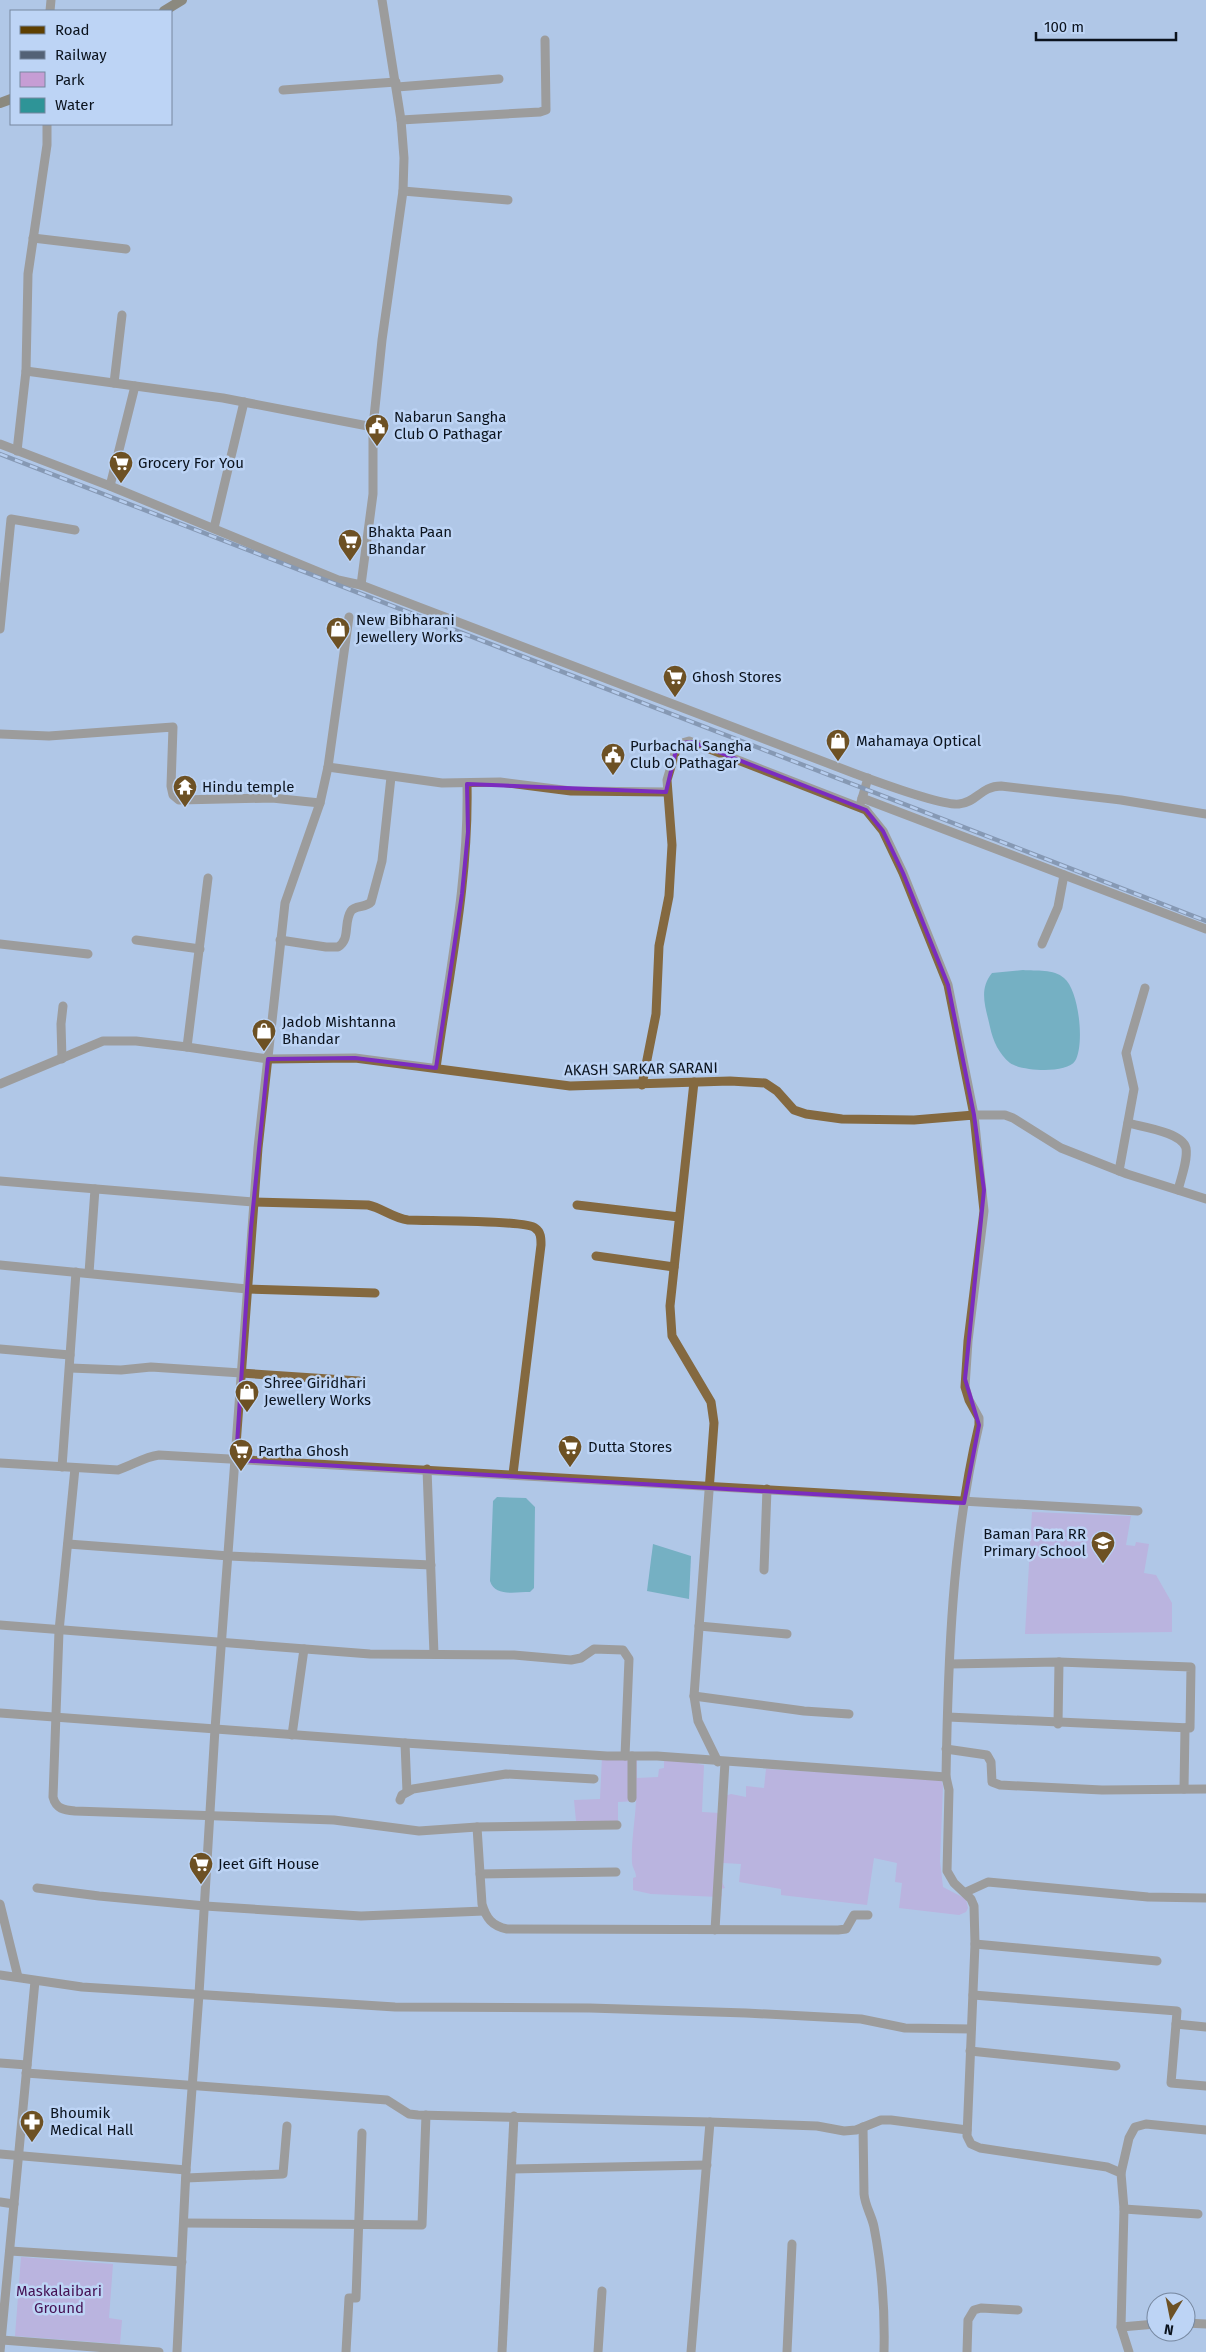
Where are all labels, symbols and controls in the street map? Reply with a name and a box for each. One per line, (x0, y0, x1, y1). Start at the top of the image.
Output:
legend (10, 10, 172, 125)
scale bar (1036, 10, 1176, 42)
text: 100 m (1044, 18, 1084, 36)
text: Road (55, 21, 90, 39)
text: Railway (55, 46, 107, 64)
text: Park (55, 71, 85, 89)
text: Water (55, 96, 94, 114)
place label: Nabarun Sangha Club O Pathagar (394, 408, 507, 443)
public building icon: Nabarun Sangha Club O Pathagar (364, 413, 390, 447)
supermarket icon: Grocery For You (108, 450, 134, 484)
place label: Grocery For You (138, 454, 244, 472)
place label: Bhakta Paan Bhandar (368, 523, 452, 558)
supermarket icon: Bhakta Paan Bhandar (337, 528, 363, 562)
place label: New Bibharani Jewellery Works (356, 611, 463, 646)
shop icon: New Bibharani Jewellery Works (325, 616, 351, 650)
supermarket icon: Ghosh Stores (662, 664, 688, 698)
place label: Ghosh Stores (692, 668, 781, 686)
shop icon: Mahamaya Optical (825, 728, 851, 762)
place label: Mahamaya Optical (856, 732, 982, 750)
place label: Purbachal Sangha Club O Pathagar (630, 737, 752, 772)
public building icon: Purbachal Sangha Club O Pathagar (600, 742, 626, 776)
temple icon: Hindu temple (172, 774, 198, 808)
place label: Hindu temple (202, 778, 295, 796)
place label: Jadob Mishtanna Bhandar (282, 1013, 396, 1048)
shop icon: Jadob Mishtanna Bhandar (251, 1018, 277, 1052)
street label: AKASH SARKAR SARANI (564, 1059, 718, 1079)
place label: Shree Giridhari Jewellery Works (264, 1374, 371, 1409)
shop icon: Shree Giridhari Jewellery Works (234, 1379, 260, 1413)
supermarket icon: Dutta Stores (557, 1434, 583, 1468)
supermarket icon: Partha Ghosh (228, 1438, 254, 1472)
place label: Dutta Stores (588, 1438, 672, 1456)
place label: Partha Ghosh (258, 1442, 349, 1460)
place label: Baman Para RR Primary School (983, 1525, 1087, 1560)
school or university icon: Baman Para RR Primary School (1090, 1530, 1116, 1564)
supermarket icon: Jeet Gift House (188, 1851, 214, 1885)
place label: Jeet Gift House (218, 1855, 319, 1873)
place label: Bhoumik Medical Hall (50, 2104, 134, 2139)
pharmacy icon: Bhoumik Medical Hall (19, 2109, 45, 2143)
park label: Maskalaibari Ground (16, 2282, 102, 2317)
north arrow (1146, 2292, 1196, 2342)
text: N (1163, 2320, 1175, 2338)

